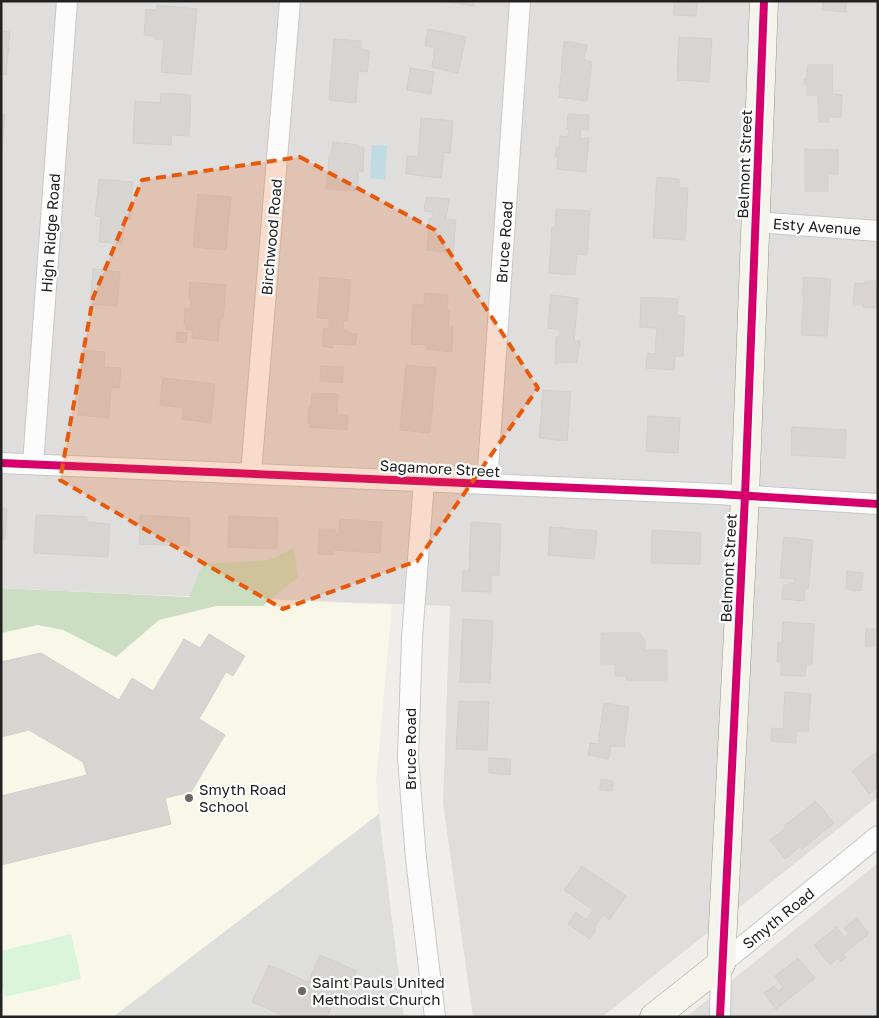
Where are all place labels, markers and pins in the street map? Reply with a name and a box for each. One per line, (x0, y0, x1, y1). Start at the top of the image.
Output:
place label: Smyth Road School (199, 780, 286, 815)
marker: Smyth Road School (183, 792, 195, 804)
place label: Saint Pauls United Methodist Church (312, 973, 445, 1008)
marker: Saint Pauls United Methodist Church (296, 985, 308, 997)

